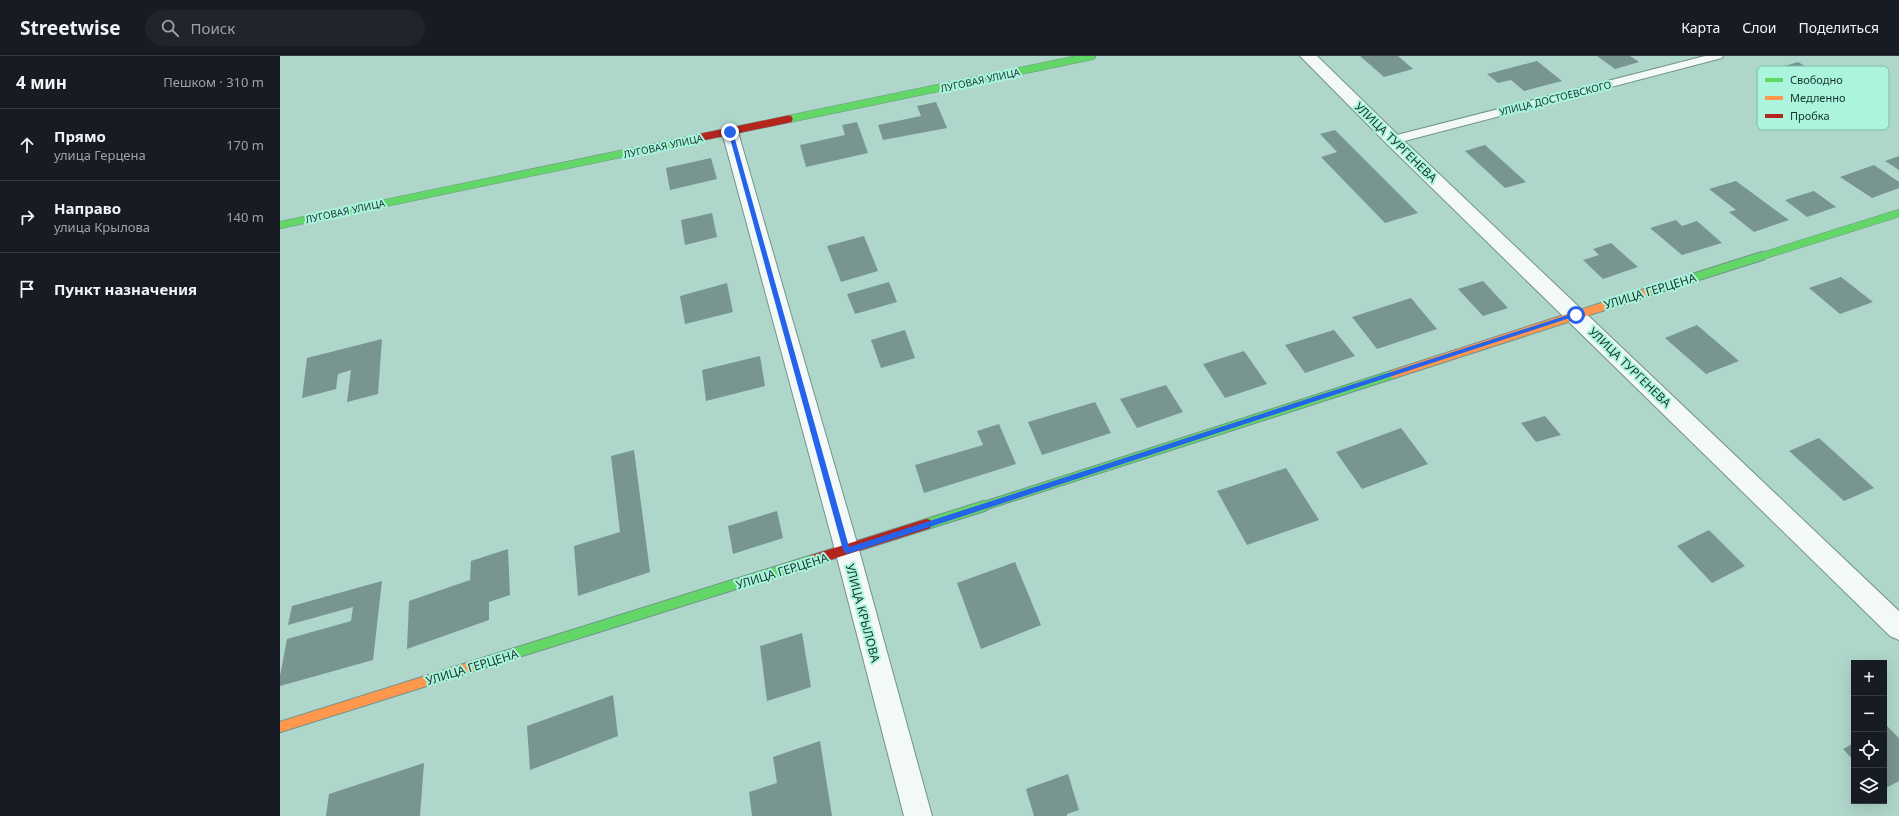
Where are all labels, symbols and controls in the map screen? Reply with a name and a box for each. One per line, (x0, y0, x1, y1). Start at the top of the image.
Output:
search box (145, 10, 425, 46)
text: Streetwise (20, 15, 121, 41)
icon: search (159, 17, 181, 39)
text: Поиск (191, 18, 235, 38)
text: Карта (1681, 18, 1720, 37)
text: Слои (1742, 18, 1776, 37)
text: Поделиться (1798, 18, 1879, 37)
street label: ЛУГОВАЯ УЛИЦА (939, 65, 1022, 95)
legend (1757, 66, 1889, 130)
text: 4 мин (16, 71, 67, 94)
text: Свободно (1790, 72, 1843, 87)
text: Пешком · 310 m (163, 73, 264, 91)
street label: УЛИЦА ДОСТОЕВСКОГО (1497, 77, 1613, 119)
text: Медленно (1790, 90, 1845, 105)
street label: УЛИЦА ТУРГЕНЕВА (1351, 98, 1441, 186)
text: Пробка (1790, 108, 1830, 123)
route end (721, 123, 739, 141)
text: Прямо (54, 126, 106, 146)
street label: ЛУГОВАЯ УЛИЦА (622, 131, 705, 161)
icon: ahead (16, 134, 38, 156)
text: 170 m (226, 136, 264, 154)
text: улица Герцена (54, 146, 146, 164)
street label: ЛУГОВАЯ УЛИЦА (304, 196, 387, 226)
text: Направо (54, 198, 121, 218)
icon: right (16, 206, 38, 228)
text: 140 m (226, 208, 264, 226)
text: улица Крылова (54, 218, 150, 236)
street label: УЛИЦА ГЕРЦЕНА (1602, 269, 1699, 313)
icon: arrive (16, 278, 38, 300)
text: Пункт назначения (54, 279, 197, 299)
route start (1567, 306, 1585, 324)
street label: УЛИЦА ТУРГЕНЕВА (1585, 323, 1675, 411)
street label: УЛИЦА ГЕРЦЕНА (734, 549, 831, 593)
street label: УЛИЦА КРЫЛОВА (842, 562, 884, 664)
street label: УЛИЦА ГЕРЦЕНА (424, 645, 521, 689)
map controls (1851, 660, 1887, 804)
button: + (1851, 660, 1887, 696)
button: − (1851, 696, 1887, 732)
button: locate (1851, 732, 1887, 768)
button: layers (1851, 768, 1887, 804)

